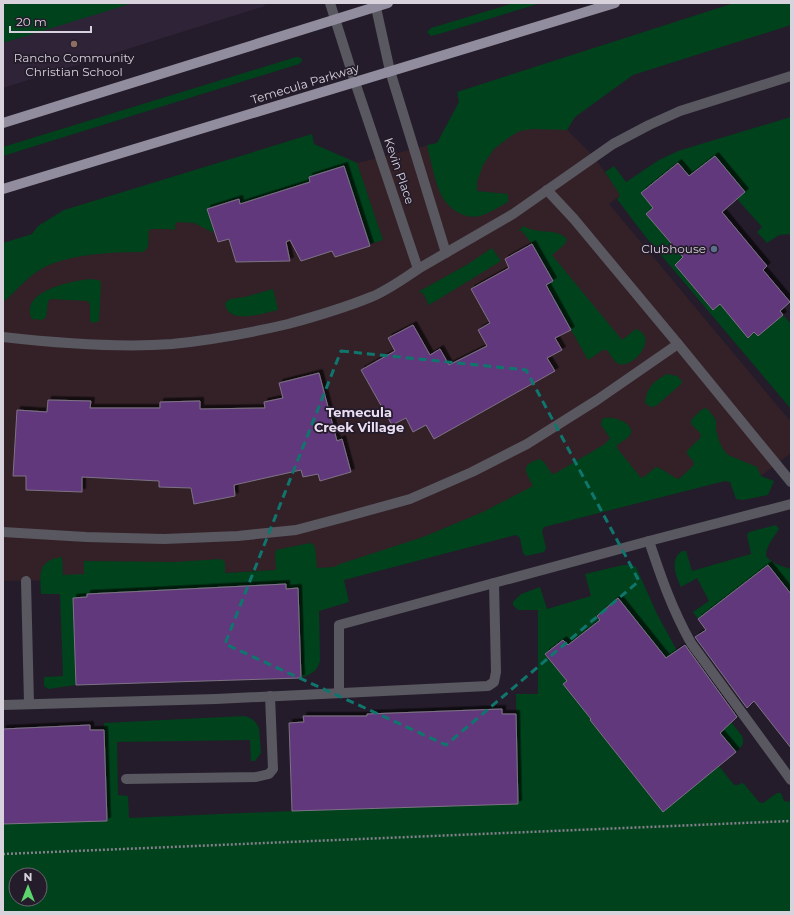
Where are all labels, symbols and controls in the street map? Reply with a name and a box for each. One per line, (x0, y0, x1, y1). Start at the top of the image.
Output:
scale bar (10, 8, 91, 34)
text: 20 m (16, 14, 47, 29)
marker: Rancho Community Christian School (69, 39, 79, 49)
place label: Rancho Community Christian School (14, 50, 135, 79)
street label: Temecula Parkway (249, 60, 361, 107)
street label: Kevin Place (381, 136, 418, 206)
place label: Clubhouse (641, 241, 706, 256)
marker: Clubhouse (709, 244, 719, 254)
district label: Temecula Creek Village (314, 404, 404, 435)
north arrow (8, 867, 48, 907)
text: N (24, 870, 32, 884)

